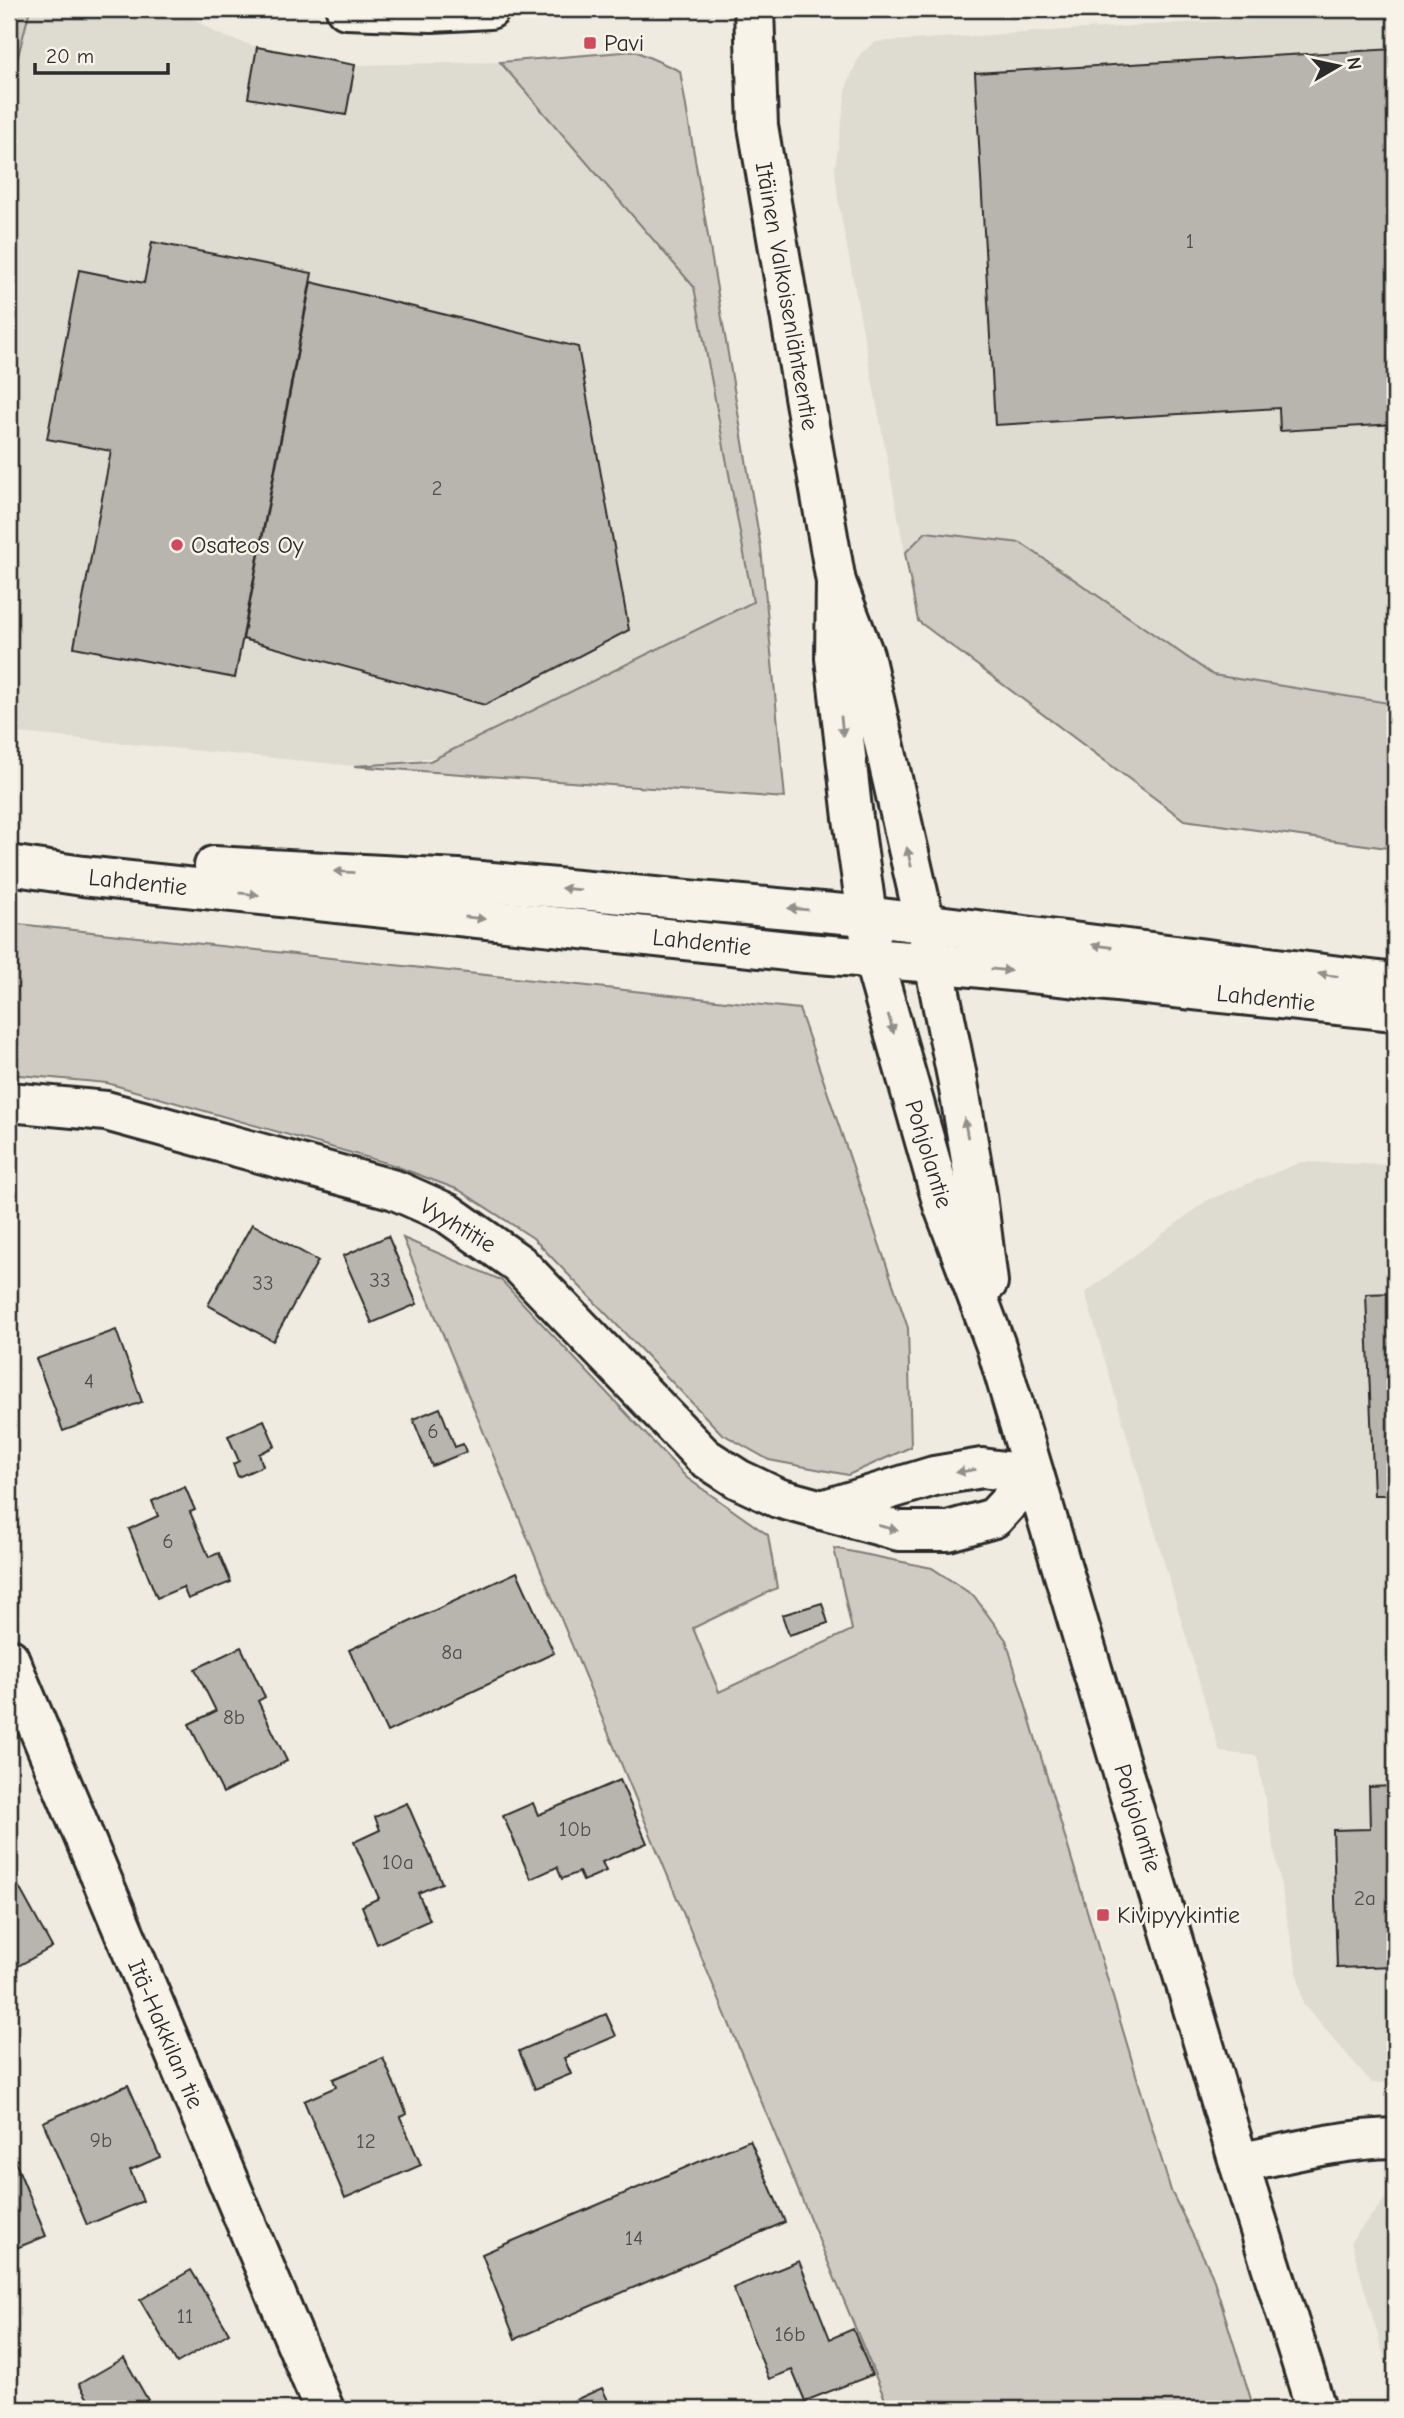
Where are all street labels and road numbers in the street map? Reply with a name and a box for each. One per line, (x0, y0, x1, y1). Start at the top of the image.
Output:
street label: Itäinen Valkoisenlähteentie (750, 160, 824, 432)
street label: Lahdentie (87, 863, 189, 901)
street label: Lahdentie (651, 923, 753, 961)
street label: Lahdentie (1215, 979, 1317, 1017)
street label: Pohjolantie (899, 1097, 959, 1211)
street label: Vyyhtitie (415, 1191, 501, 1259)
street label: Pohjolantie (1108, 1761, 1168, 1875)
street label: Itä-Hakkilan tie (122, 1955, 210, 2113)

